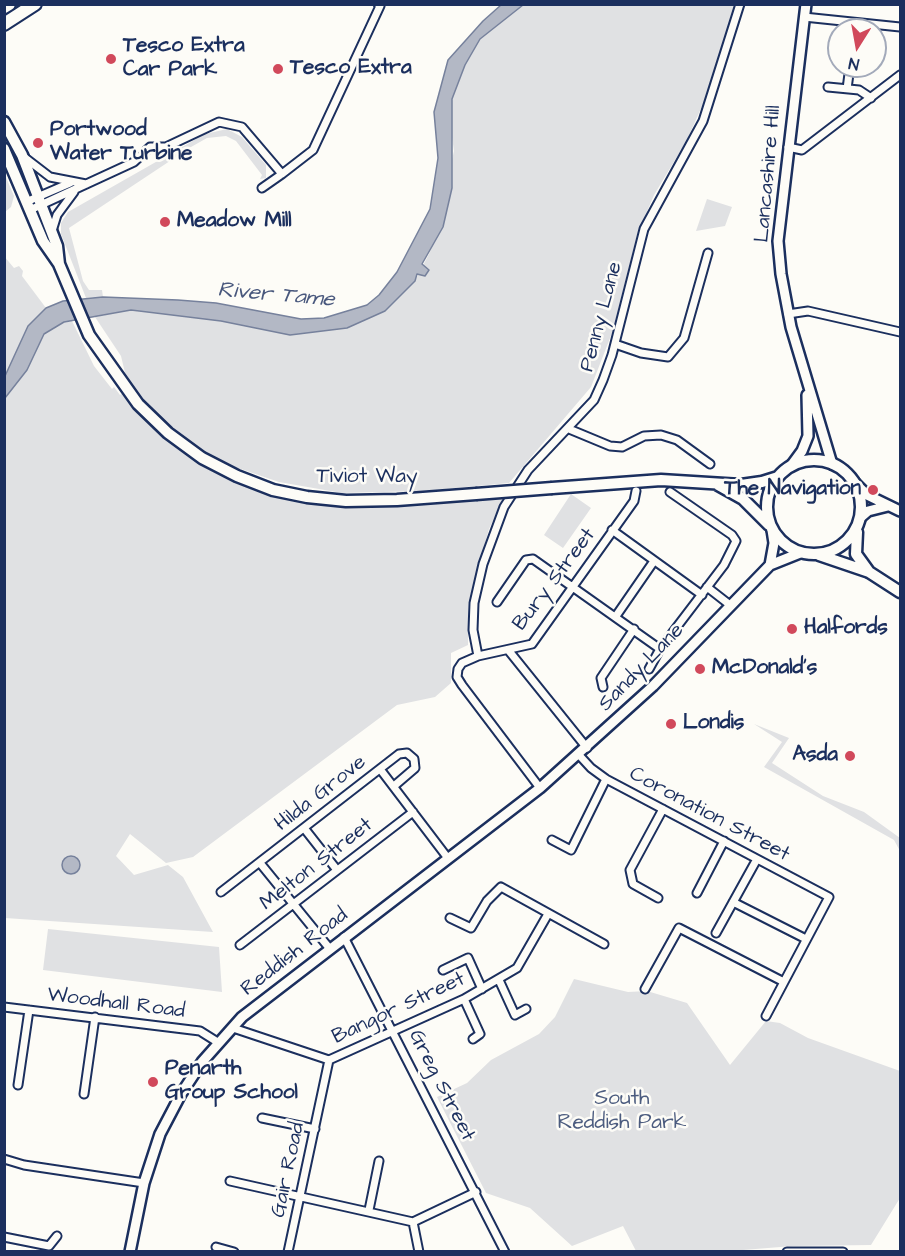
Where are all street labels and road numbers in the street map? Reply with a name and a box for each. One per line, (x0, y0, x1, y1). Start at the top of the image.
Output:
street label: Lancashire Hill (750, 104, 788, 244)
street label: Penny Lane (575, 259, 629, 375)
street label: Tiviot Way (316, 465, 418, 491)
street label: Bury Street (508, 524, 602, 636)
street label: Sandy Lane (594, 619, 690, 717)
street label: Hilda Grove (270, 750, 372, 838)
street label: Coronation Street (624, 762, 794, 868)
street label: Melton Street (256, 813, 378, 917)
street label: Reddish Road (237, 903, 353, 1003)
street label: Bangor Street (329, 967, 469, 1051)
street label: Woodhall Road (46, 983, 186, 1025)
street label: Greg Street (402, 1026, 480, 1146)
street label: Gair Road (267, 1120, 311, 1220)

